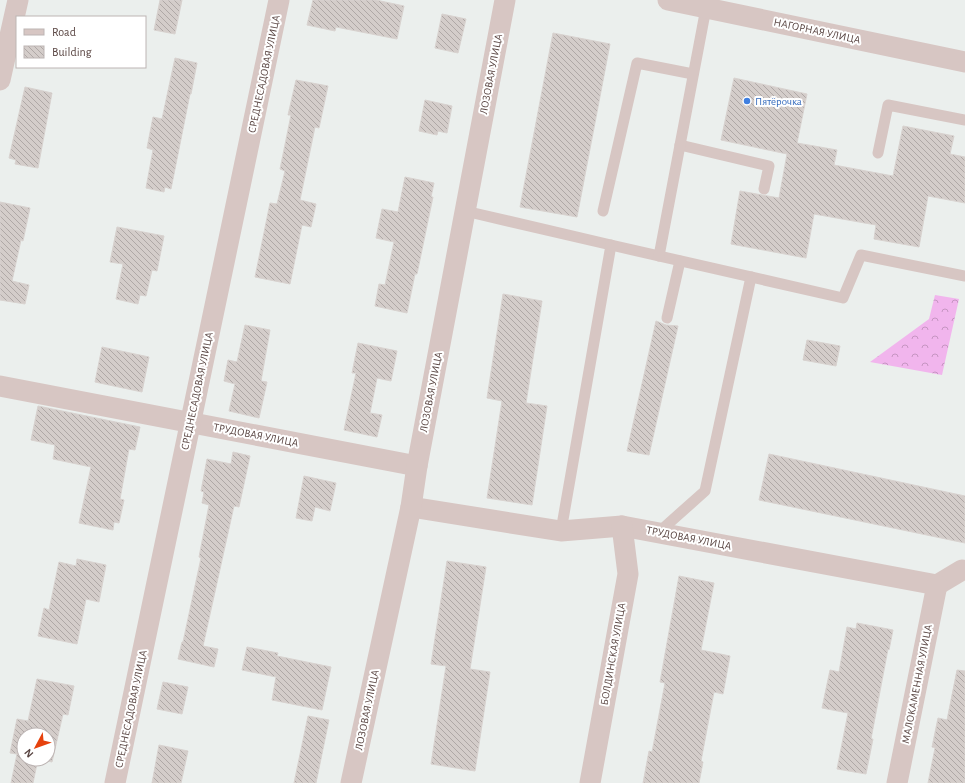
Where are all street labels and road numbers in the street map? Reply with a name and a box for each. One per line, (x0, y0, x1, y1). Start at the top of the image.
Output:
street label: СРЕДНЕСАДОВАЯ УЛИЦА (246, 13, 282, 134)
street label: НАГОРНАЯ УЛИЦА (773, 16, 862, 46)
street label: ЛОЗОВАЯ УЛИЦА (478, 32, 504, 115)
street label: СРЕДНЕСАДОВАЯ УЛИЦА (179, 330, 215, 451)
street label: ЛОЗОВАЯ УЛИЦА (418, 350, 444, 433)
street label: ТРУДОВАЯ УЛИЦА (213, 421, 300, 449)
street label: ТРУДОВАЯ УЛИЦА (646, 524, 733, 552)
street label: БОЛДИНСКАЯ УЛИЦА (599, 601, 628, 706)
street label: МАЛОКАМЕННАЯ УЛИЦА (900, 623, 934, 745)
street label: СРЕДНЕСАДОВАЯ УЛИЦА (113, 648, 149, 769)
street label: ЛОЗОВАЯ УЛИЦА (353, 668, 381, 751)

